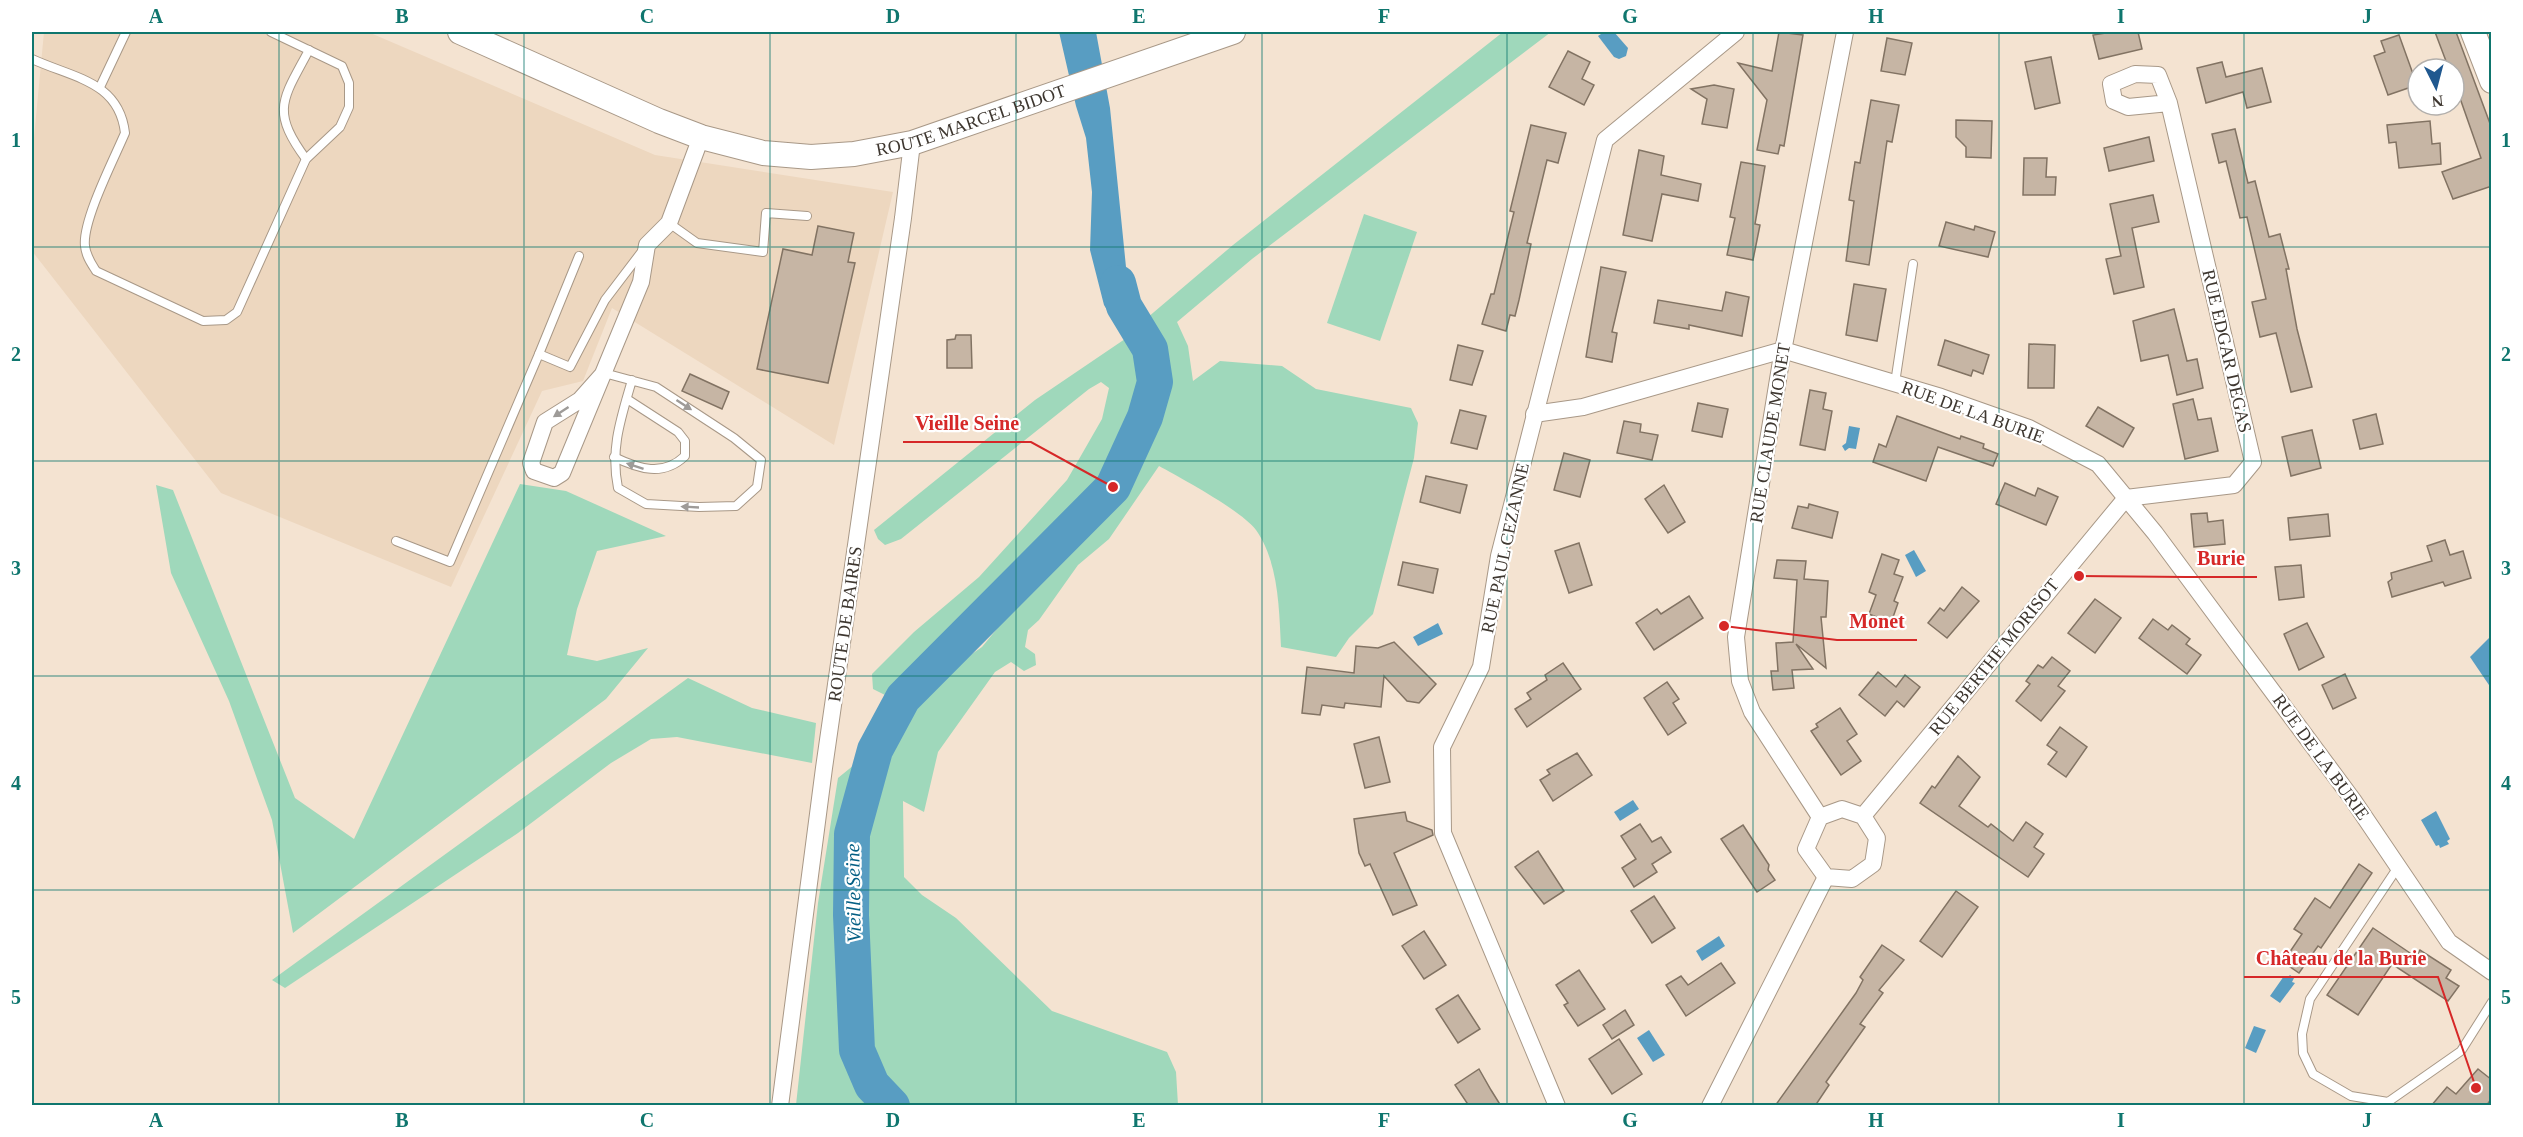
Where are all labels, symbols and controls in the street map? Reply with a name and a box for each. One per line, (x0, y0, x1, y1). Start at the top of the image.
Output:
text: A (149, 5, 164, 27)
text: B (395, 5, 409, 27)
text: C (640, 5, 654, 27)
text: D (886, 5, 900, 27)
text: E (1132, 5, 1146, 27)
text: F (1378, 5, 1390, 27)
text: G (1622, 5, 1638, 27)
text: H (1868, 5, 1884, 27)
text: I (2117, 5, 2125, 27)
text: J (2362, 5, 2372, 27)
north arrow (2406, 57, 2466, 117)
street label: ROUTE MARCEL BIDOT (874, 81, 1068, 160)
text: N (2430, 92, 2444, 111)
text: 1 (11, 129, 21, 151)
text: 1 (2501, 129, 2511, 151)
street label: RUE EDGAR DEGAS (2198, 267, 2256, 435)
street label: RUE CLAUDE MONET (1746, 342, 1794, 524)
text: 2 (11, 343, 21, 365)
text: 2 (2501, 343, 2511, 365)
street label: RUE DE LA BURIE (1899, 377, 2047, 447)
one-way arrow (676, 400, 693, 411)
callout: Vieille Seine (903, 404, 1031, 442)
one-way arrow (554, 406, 570, 418)
text: Vieille Seine (915, 412, 1019, 434)
one-way arrow (626, 461, 644, 470)
street label: RUE PAUL CEZANNE (1477, 461, 1533, 635)
one-way arrow (681, 502, 700, 511)
callout: Burie (2186, 539, 2257, 577)
street label: ROUTE DE BAIRES (824, 545, 866, 703)
text: Burie (2197, 547, 2245, 569)
text: 3 (11, 557, 21, 579)
text: 3 (2501, 557, 2511, 579)
street label: RUE BERTHE MORISOT (1925, 575, 2063, 739)
callout: Monet (1837, 602, 1917, 640)
text: Monet (1849, 610, 1905, 632)
street label: RUE DE LA BURIE (2269, 690, 2373, 824)
text: 4 (11, 772, 21, 794)
text: 4 (2501, 772, 2511, 794)
water label: Vieille Seine (841, 843, 865, 943)
callout: Château de la Burie (2244, 939, 2438, 977)
text: Château de la Burie (2256, 947, 2426, 969)
text: 5 (11, 986, 21, 1008)
text: 5 (2501, 986, 2511, 1008)
text: A (149, 1109, 164, 1131)
text: B (395, 1109, 409, 1131)
text: C (640, 1109, 654, 1131)
text: D (886, 1109, 900, 1131)
text: E (1132, 1109, 1146, 1131)
text: F (1378, 1109, 1390, 1131)
text: G (1622, 1109, 1638, 1131)
text: H (1868, 1109, 1884, 1131)
text: I (2117, 1109, 2125, 1131)
text: J (2362, 1109, 2372, 1131)

